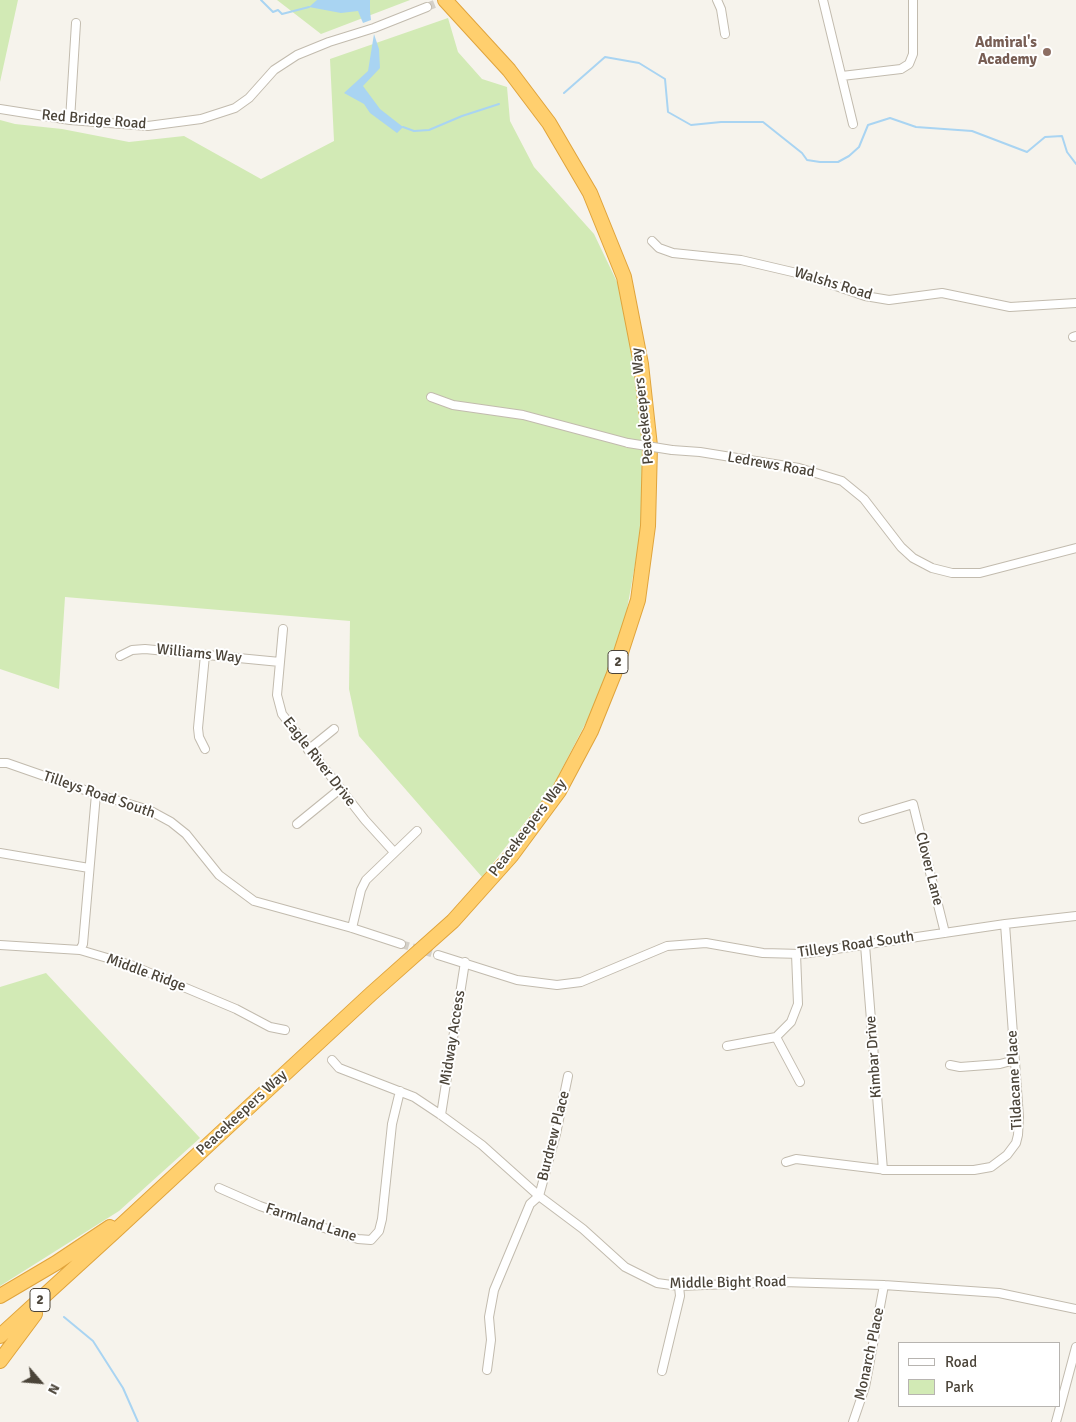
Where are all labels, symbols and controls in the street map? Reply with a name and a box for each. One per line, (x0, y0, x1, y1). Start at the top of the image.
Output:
place label: Admiral's Academy (975, 34, 1037, 69)
marker: Admiral's Academy (1041, 46, 1053, 58)
street label: Red Bridge Road (41, 106, 147, 134)
street label: Walshs Road (792, 264, 874, 304)
street label: Peacekeepers Way (628, 347, 658, 465)
street label: Ledrews Road (726, 448, 816, 482)
street label: Williams Way (156, 641, 242, 667)
road number: 2 (608, 650, 628, 674)
street label: Eagle River Drive (279, 714, 359, 810)
street label: Tilleys Road South (41, 767, 157, 823)
street label: Peacekeepers Way (485, 776, 571, 880)
street label: Clover Lane (911, 830, 947, 908)
street label: Tilleys Road South (797, 928, 915, 962)
street label: Middle Ridge (104, 950, 188, 996)
street label: Midway Access (437, 989, 469, 1087)
street label: Kimbar Drive (862, 1015, 886, 1099)
street label: Tildacane Place (1003, 1030, 1027, 1130)
street label: Peacekeepers Way (193, 1066, 291, 1160)
street label: Burdrew Place (534, 1089, 574, 1183)
street label: Farmland Lane (263, 1200, 359, 1246)
street label: Middle Bight Road (669, 1273, 787, 1293)
road number: 2 (30, 1288, 50, 1312)
street label: Monarch Place (851, 1306, 889, 1402)
legend (898, 1342, 1061, 1407)
text: Road (945, 1353, 977, 1371)
north arrow (15, 1357, 65, 1407)
text: Park (945, 1378, 974, 1396)
text: N (44, 1381, 64, 1397)

